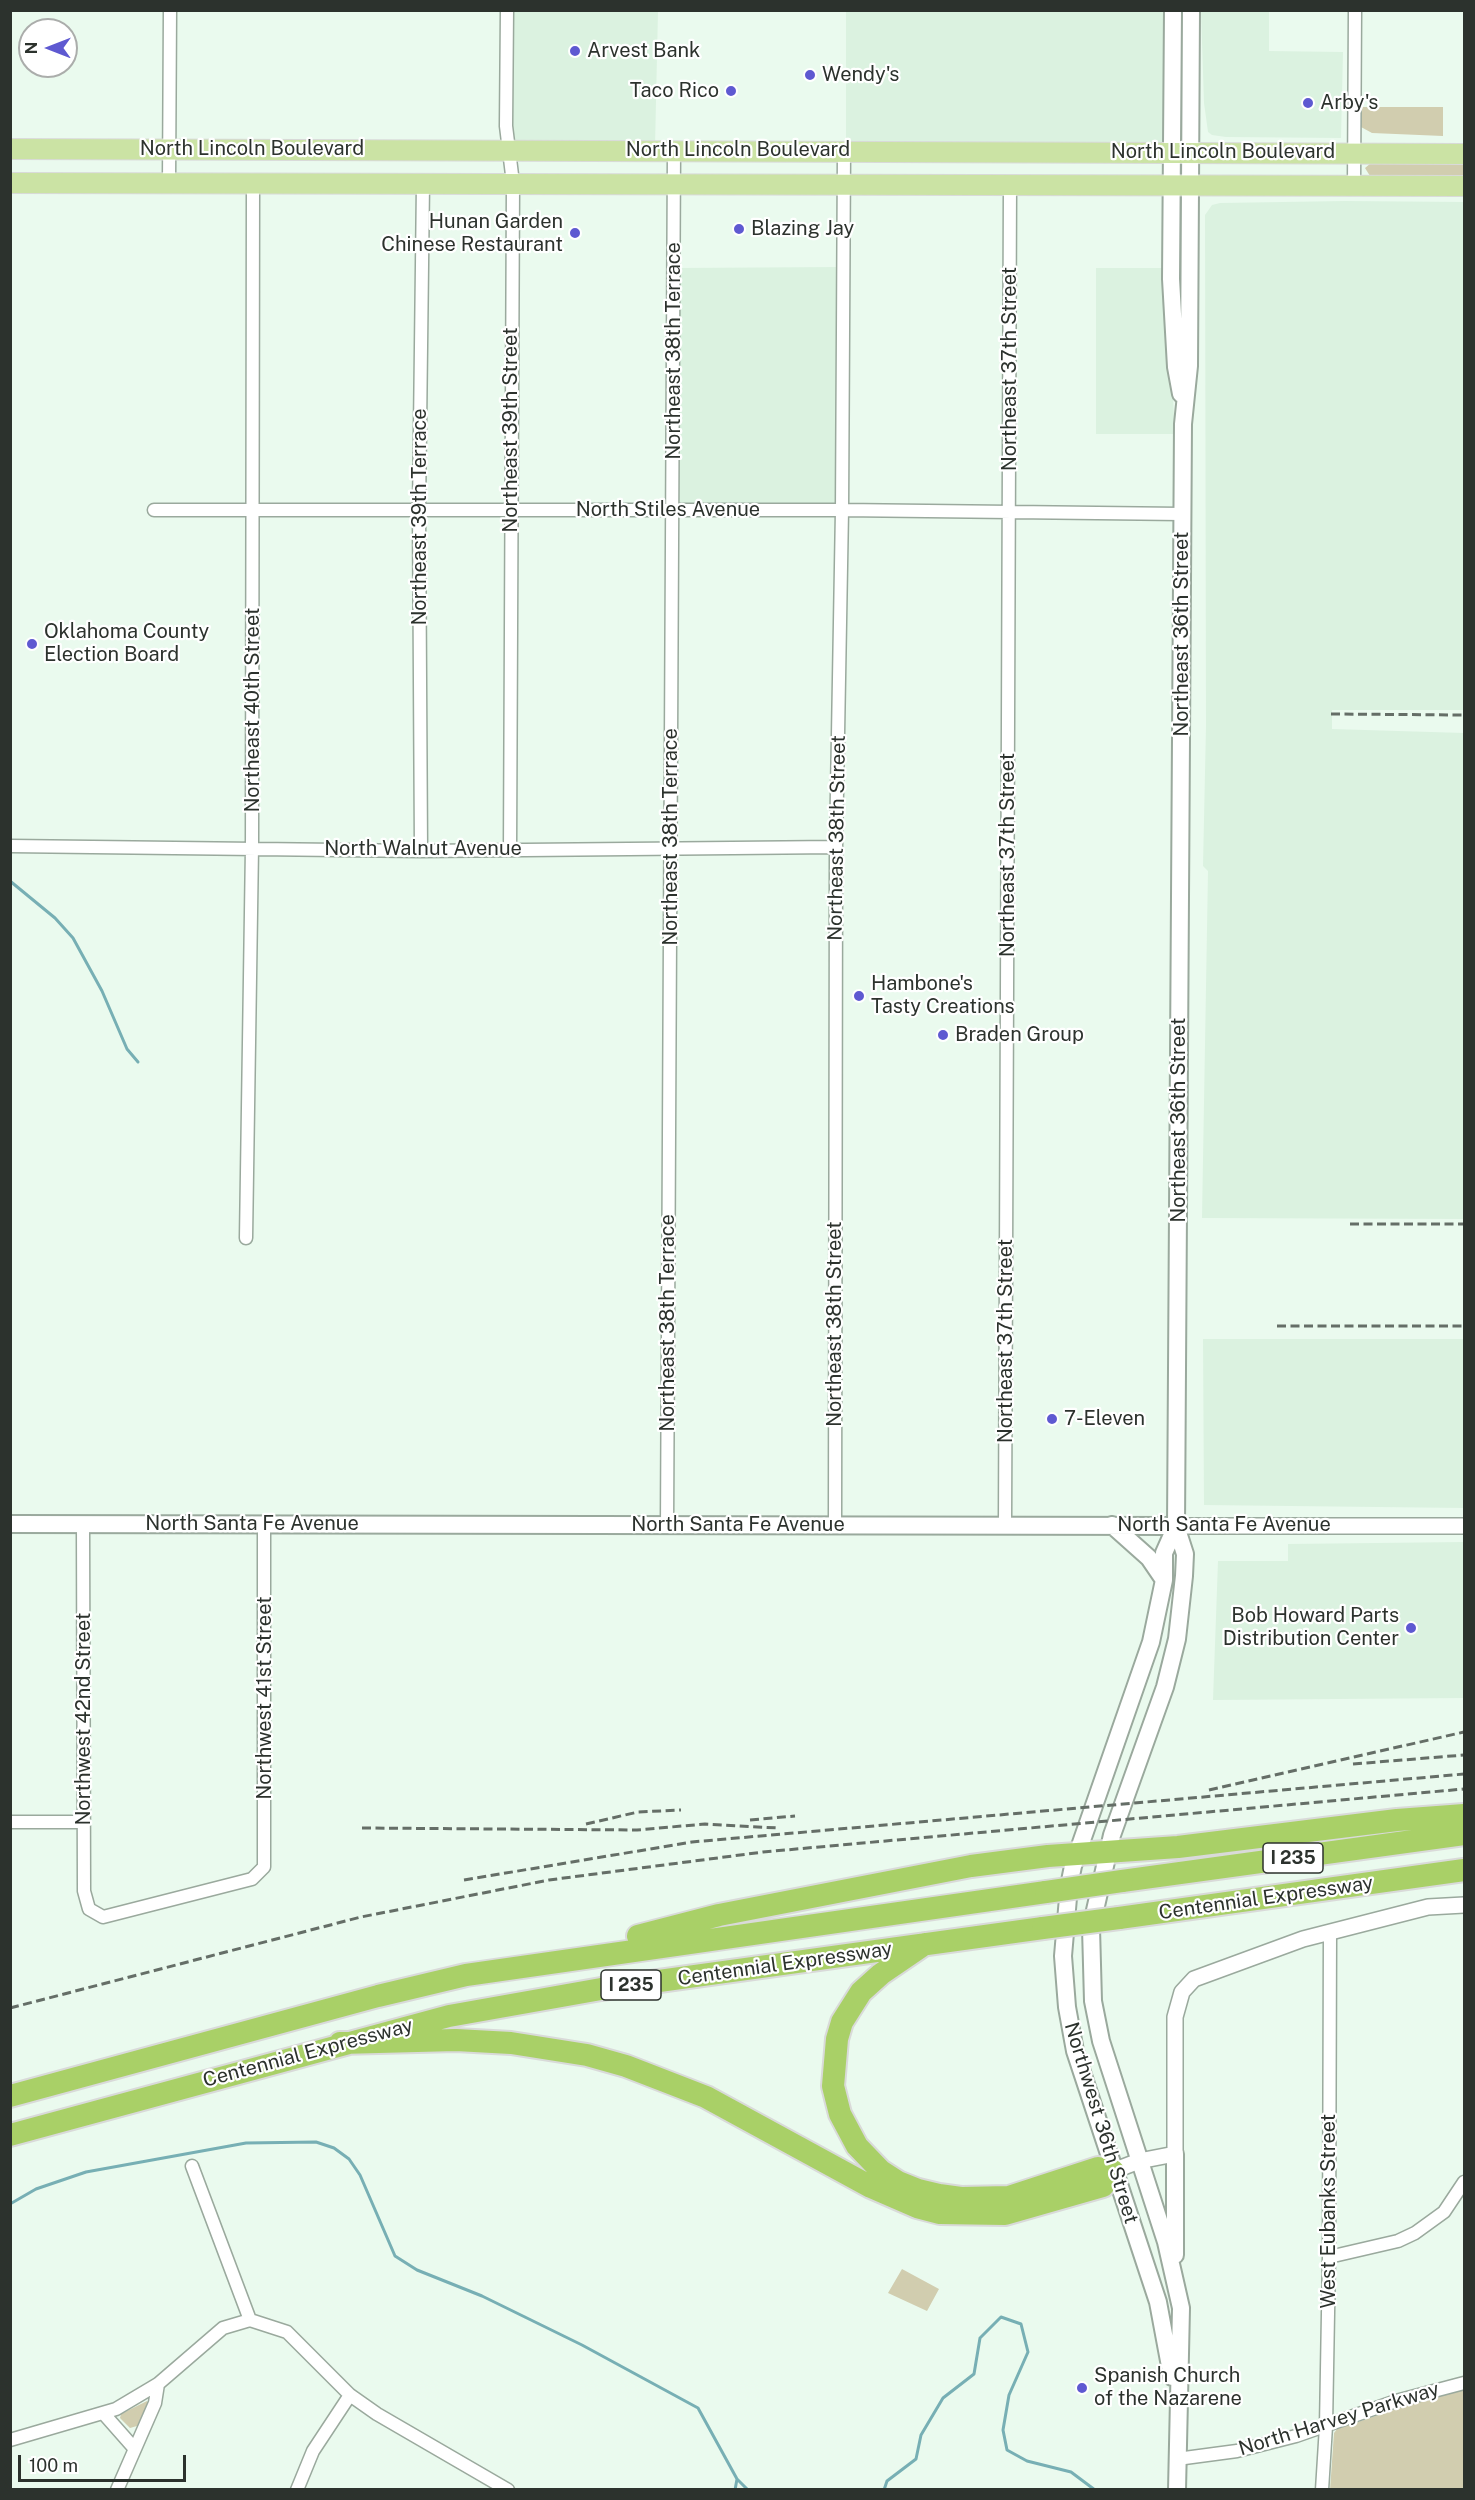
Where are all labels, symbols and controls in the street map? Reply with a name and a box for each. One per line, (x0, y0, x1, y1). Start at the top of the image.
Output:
north arrow (18, 18, 78, 78)
place label: Arvest Bank (587, 39, 700, 63)
text: N (22, 42, 41, 54)
marker: Arvest Bank (568, 44, 582, 58)
place label: Wendy's (822, 63, 899, 87)
marker: Wendy's (803, 68, 817, 82)
place label: Taco Rico (630, 79, 719, 103)
marker: Taco Rico (724, 84, 738, 98)
place label: Arby's (1320, 91, 1378, 115)
marker: Arby's (1301, 96, 1315, 110)
street label: North Lincoln Boulevard (140, 137, 364, 161)
street label: North Lincoln Boulevard (626, 138, 850, 162)
street label: North Lincoln Boulevard (1111, 140, 1335, 164)
place label: Hunan Garden Chinese Restaurant (381, 210, 563, 257)
place label: Blazing Jay (751, 217, 854, 241)
marker: Blazing Jay (732, 222, 746, 236)
marker: Hunan Garden Chinese Restaurant (568, 226, 582, 240)
street label: Northeast 38th Terrace (662, 242, 686, 460)
street label: Northeast 37th Street (998, 267, 1022, 471)
street label: Northeast 39th Street (499, 327, 523, 533)
street label: Northeast 39th Terrace (408, 408, 432, 626)
street label: North Stiles Avenue (576, 498, 760, 522)
street label: Northeast 36th Street (1170, 531, 1194, 737)
street label: Northeast 40th Street (241, 607, 265, 813)
place label: Oklahoma County Election Board (44, 620, 209, 667)
marker: Oklahoma County Election Board (25, 637, 39, 651)
street label: Northeast 38th Terrace (659, 728, 683, 946)
street label: Northeast 38th Street (823, 735, 851, 941)
street label: Northeast 37th Street (996, 753, 1020, 957)
street label: North Walnut Avenue (324, 837, 522, 861)
place label: Hambone's Tasty Creations (871, 972, 1015, 1019)
marker: Hambone's Tasty Creations (852, 989, 866, 1003)
street label: Northeast 36th Street (1167, 1017, 1191, 1223)
place label: Braden Group (955, 1023, 1084, 1047)
marker: Braden Group (936, 1028, 950, 1042)
street label: Northeast 38th Terrace (656, 1214, 680, 1432)
street label: Northeast 38th Street (823, 1221, 847, 1427)
street label: Northeast 37th Street (994, 1239, 1018, 1443)
place label: 7-Eleven (1064, 1407, 1145, 1431)
marker: 7-Eleven (1045, 1412, 1059, 1426)
street label: North Santa Fe Avenue (145, 1512, 359, 1536)
street label: North Santa Fe Avenue (631, 1513, 845, 1537)
street label: North Santa Fe Avenue (1117, 1513, 1331, 1537)
street label: Northwest 41st Street (253, 1596, 277, 1800)
place label: Bob Howard Parts Distribution Center (1223, 1604, 1399, 1651)
street label: Northwest 42nd Street (72, 1612, 96, 1826)
marker: Bob Howard Parts Distribution Center (1404, 1621, 1418, 1635)
road number: I 235 (1263, 1843, 1323, 1873)
street label: Centennial Expressway (1157, 1871, 1375, 1925)
street label: Centennial Expressway (676, 1937, 894, 1991)
road number: I 235 (601, 1970, 661, 2000)
street label: Centennial Expressway (200, 2013, 416, 2093)
street label: Northwest 36th Street (1059, 2019, 1143, 2227)
street label: West Eubanks Street (1317, 2114, 1341, 2308)
place label: Spanish Church of the Nazarene (1094, 2364, 1242, 2411)
street label: North Harvey Parkway (1236, 2377, 1442, 2461)
marker: Spanish Church of the Nazarene (1075, 2381, 1089, 2395)
scale bar (21, 2443, 189, 2481)
text: 100 m (29, 2455, 78, 2476)

